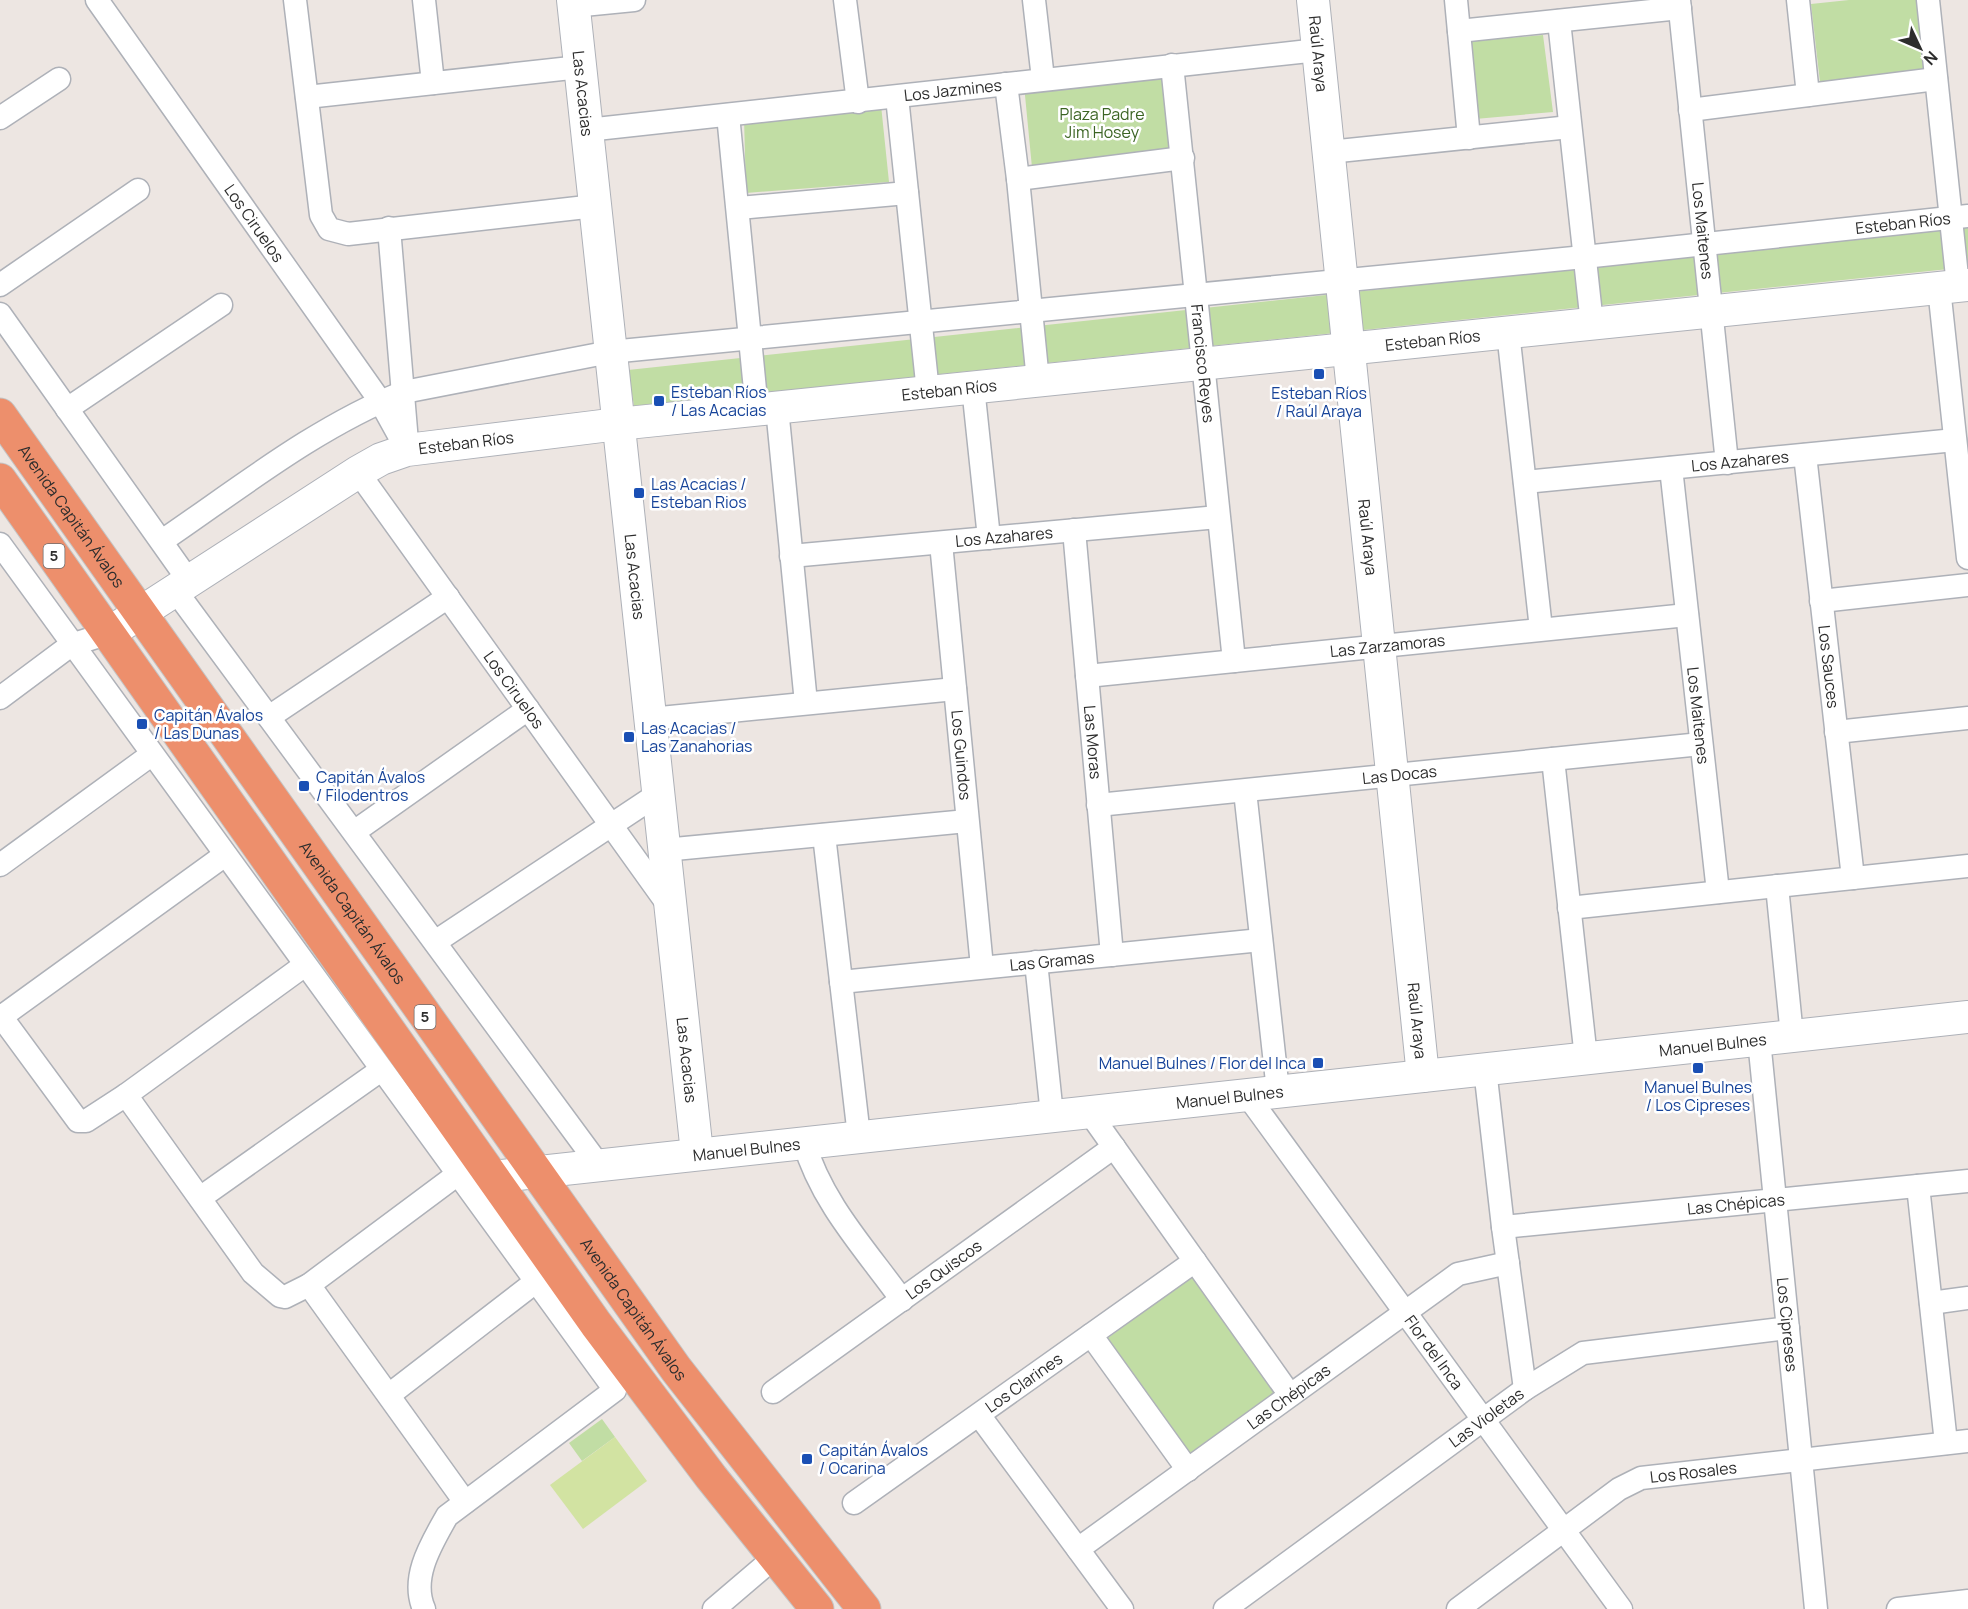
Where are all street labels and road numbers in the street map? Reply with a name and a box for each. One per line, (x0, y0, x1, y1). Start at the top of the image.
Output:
street label: Raúl Araya (1304, 15, 1333, 93)
street label: Las Acacias (568, 49, 599, 137)
street label: Los Jazmines (903, 74, 1003, 106)
street label: Los Ciruelos (219, 180, 290, 266)
street label: Los Maitenes (1687, 181, 1719, 280)
street label: Esteban Ríos (1854, 207, 1952, 239)
street label: Francisco Reyes (1186, 303, 1220, 424)
street label: Esteban Ríos (1384, 324, 1481, 356)
street label: Esteban Ríos (900, 374, 998, 406)
street label: Esteban Ríos (417, 426, 515, 459)
street label: Avenida Capitán Ávalos (13, 440, 130, 592)
street label: Los Azahares (1690, 445, 1790, 477)
street label: Raúl Araya (1353, 498, 1383, 576)
street label: Los Azahares (954, 521, 1054, 552)
street label: Las Acacias (619, 533, 651, 621)
road number: 5 (44, 544, 64, 568)
street label: Los Sauces (1813, 624, 1845, 710)
street label: Las Zarzamoras (1329, 629, 1446, 662)
street label: Los Ciruelos (479, 647, 549, 733)
street label: Los Maitenes (1682, 666, 1715, 765)
street label: Las Moras (1079, 704, 1107, 780)
street label: Los Guindos (946, 709, 977, 801)
street label: Las Docas (1361, 760, 1438, 789)
street label: Avenida Capitán Ávalos (294, 837, 411, 989)
street label: Las Gramas (1008, 946, 1095, 976)
street label: Raúl Araya (1403, 982, 1432, 1060)
road number: 5 (414, 1005, 436, 1029)
street label: Las Acacias (671, 1016, 703, 1104)
street label: Manuel Bulnes (1658, 1028, 1768, 1061)
street label: Manuel Bulnes (1175, 1080, 1285, 1114)
street label: Manuel Bulnes (692, 1133, 801, 1166)
street label: Las Chépicas (1686, 1188, 1786, 1220)
street label: Avenida Capitán Ávalos (575, 1233, 692, 1385)
street label: Los Quiscos (901, 1235, 986, 1304)
street label: Los Cipreses (1772, 1276, 1803, 1373)
street label: Flor del Inca (1400, 1311, 1469, 1394)
street label: Los Clarines (981, 1348, 1067, 1418)
street label: Las Chépicas (1242, 1359, 1335, 1434)
street label: Las Violetas (1444, 1382, 1528, 1452)
street label: Los Rosales (1649, 1456, 1738, 1488)

